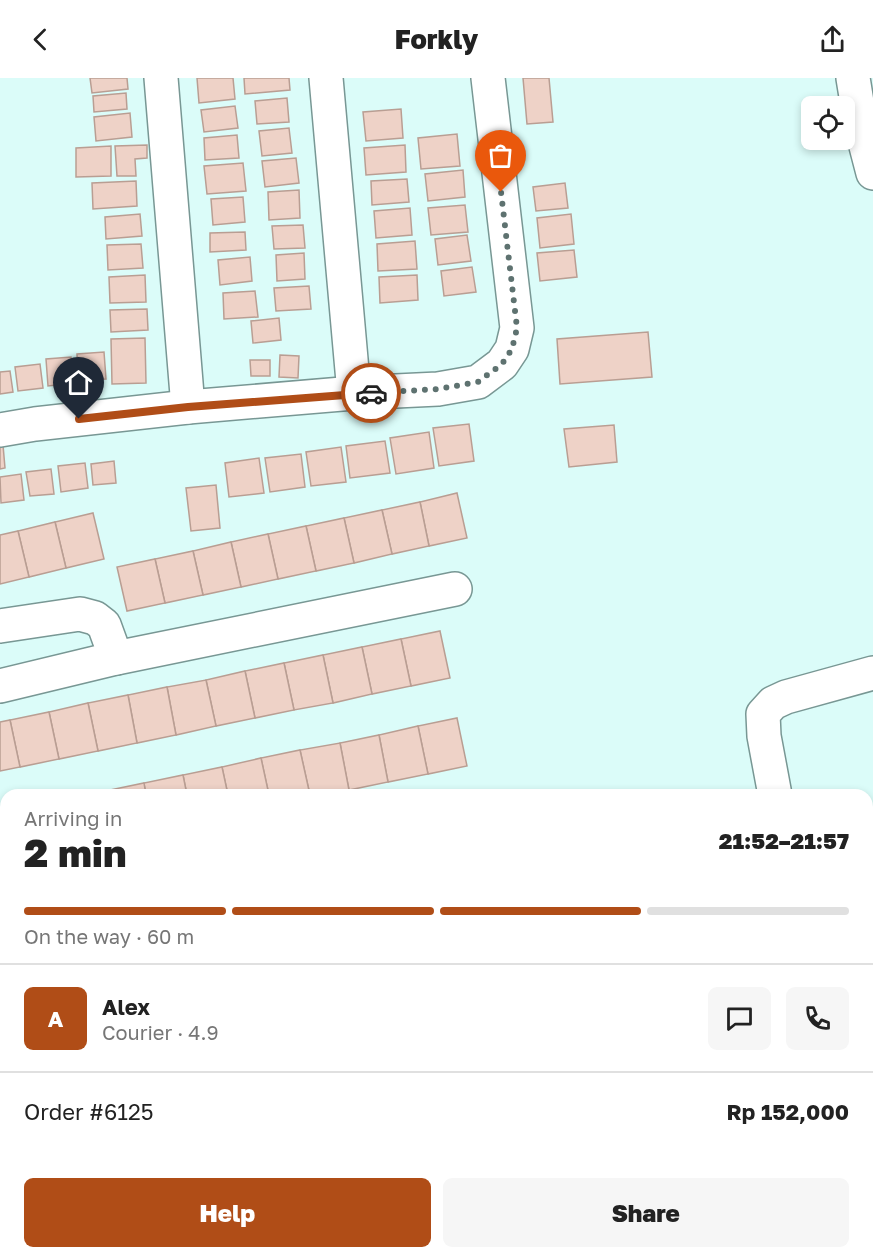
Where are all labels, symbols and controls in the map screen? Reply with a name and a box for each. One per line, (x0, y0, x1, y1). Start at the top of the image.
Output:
icon: back (24, 23, 57, 56)
text: Forkly (395, 23, 478, 55)
icon: share (816, 23, 849, 56)
map controls (801, 96, 855, 150)
button: locate (801, 96, 855, 150)
pin (475, 130, 526, 192)
icon: bag (484, 139, 517, 172)
pin (53, 357, 104, 419)
courier (341, 363, 401, 423)
icon: home (62, 366, 95, 399)
icon: car (355, 377, 388, 410)
text: Arriving in (24, 806, 122, 830)
text: 21:52–21:57 (719, 827, 849, 854)
text: 2 min (24, 829, 127, 876)
text: On the way · 60 m (24, 924, 194, 948)
button: chat (708, 987, 771, 1050)
button: phone (786, 987, 849, 1050)
text: Alex (102, 993, 150, 1020)
text: A (48, 1005, 63, 1032)
text: Courier · 4.9 (102, 1020, 219, 1044)
text: Order #6125 (24, 1098, 153, 1125)
text: Rp 152,000 (727, 1098, 849, 1125)
button: Help (24, 1178, 431, 1247)
button: Share (443, 1178, 849, 1247)

